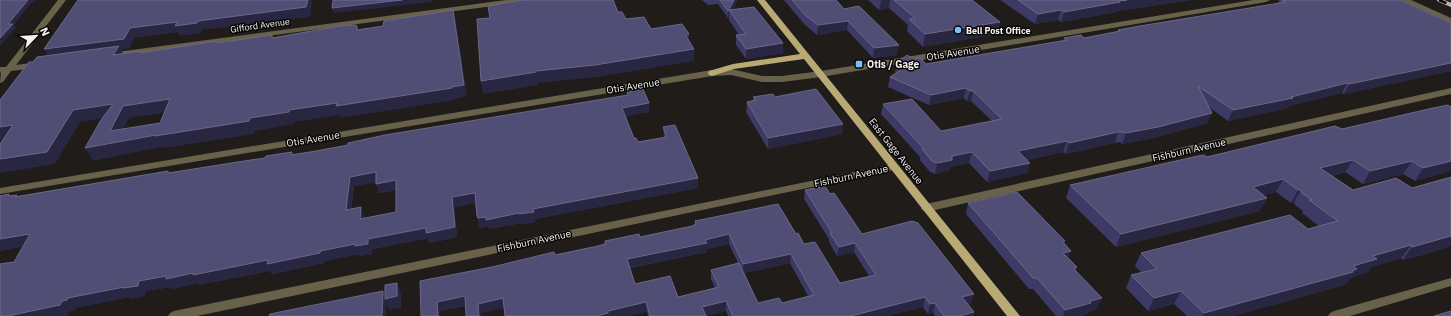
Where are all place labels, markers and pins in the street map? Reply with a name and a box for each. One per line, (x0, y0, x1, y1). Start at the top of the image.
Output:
marker: Bell Post Office (953, 25, 963, 35)
place label: Bell Post Office (966, 25, 1031, 36)
place label: Otis / Gage (867, 58, 920, 71)
marker: Otis / Gage (854, 59, 864, 69)

